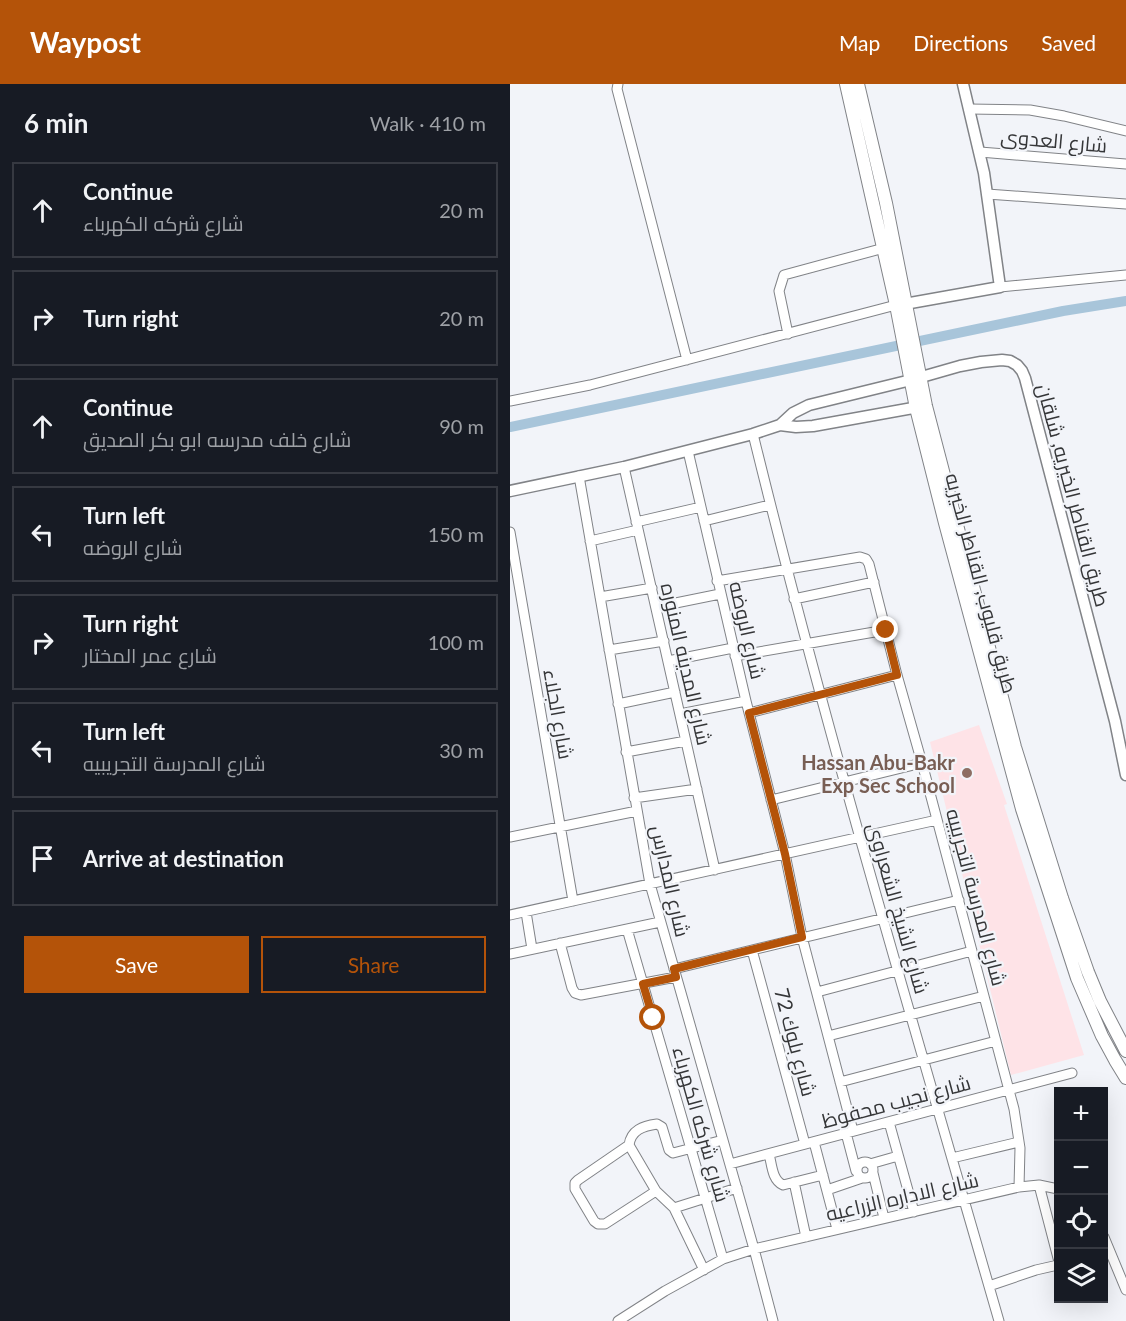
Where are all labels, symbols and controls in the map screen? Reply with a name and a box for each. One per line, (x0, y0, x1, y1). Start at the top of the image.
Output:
text: Waypost (30, 25, 141, 59)
text: Map (839, 30, 880, 55)
text: Directions (913, 30, 1008, 55)
text: Saved (1041, 30, 1096, 55)
text: 6 min (24, 107, 88, 139)
text: Walk · 410 m (370, 111, 486, 135)
street label: شارع العدوى (999, 123, 1108, 160)
text: Continue (83, 178, 173, 205)
icon: ahead (26, 194, 59, 227)
text: 20 m (439, 198, 484, 222)
text: شارع شركه الكهرباء (83, 211, 244, 235)
icon: right (26, 302, 59, 335)
text: Turn right (83, 305, 178, 332)
text: 20 m (439, 306, 484, 330)
street label: طريق القناطر الخيريه, شلقان (1031, 381, 1115, 610)
text: Continue (83, 394, 173, 421)
icon: ahead (26, 410, 59, 443)
text: 90 m (439, 414, 484, 438)
text: شارع خلف مدرسه ابو بكر الصديق (83, 427, 351, 451)
street label: طريق قليوب, القناطر الخيريه (939, 470, 1023, 696)
text: Turn left (83, 502, 165, 529)
icon: left (26, 518, 59, 551)
text: 150 m (428, 522, 484, 546)
text: شارع الروضه (83, 535, 183, 559)
street label: شارع الروضه (722, 579, 771, 682)
street label: شارع المدينه المنوره (654, 581, 717, 748)
text: Turn right (83, 610, 178, 637)
route end (872, 616, 898, 642)
icon: right (26, 626, 59, 659)
text: 100 m (428, 630, 484, 654)
text: شارع عمر المختار (83, 643, 217, 667)
street label: شارع الجلاء (536, 667, 579, 761)
text: Turn left (83, 718, 165, 745)
icon: left (26, 734, 59, 767)
text: 30 m (439, 738, 484, 762)
place label: Hassan Abu-Bakr Exp Sec School (801, 750, 956, 797)
text: شارع المدرسة التجريبيه (83, 751, 266, 775)
marker: Hassan Abu-Bakr Exp Sec School (960, 766, 974, 780)
street label: شارع المدرسة التجريبيه (939, 806, 1012, 989)
street label: شارع الشيخ الشعراوى (860, 820, 935, 997)
street label: شارع المدارس (644, 823, 695, 940)
icon: arrive (26, 842, 59, 875)
text: Arrive at destination (83, 845, 284, 872)
button: Save (24, 936, 249, 993)
button: Share (261, 936, 486, 993)
street label: شارع بلوك 72 (767, 985, 822, 1099)
route start (639, 1004, 665, 1030)
street label: شارع شركه الكهرباء (665, 1043, 736, 1205)
street label: شارع نجيب محفوظ (819, 1070, 974, 1135)
map controls (1054, 1087, 1108, 1303)
button: + (1054, 1087, 1108, 1141)
button: − (1054, 1141, 1108, 1195)
street label: شارع الاداره الزراعيه (823, 1167, 981, 1228)
button: locate (1054, 1195, 1108, 1249)
button: layers (1054, 1249, 1108, 1303)

